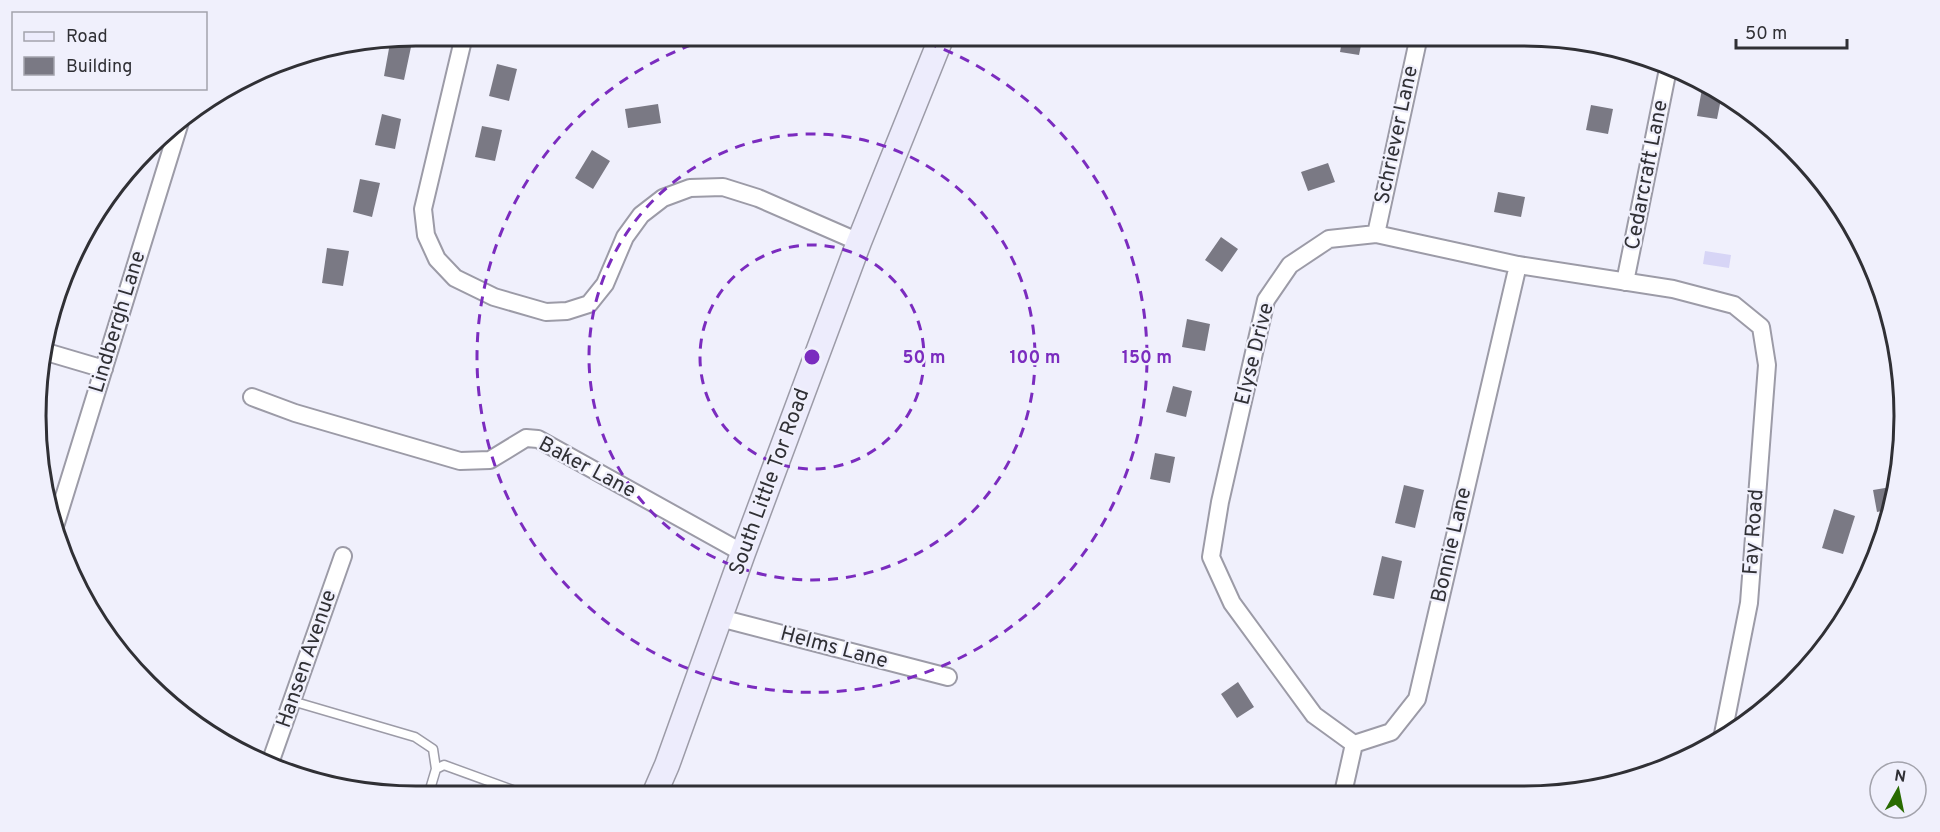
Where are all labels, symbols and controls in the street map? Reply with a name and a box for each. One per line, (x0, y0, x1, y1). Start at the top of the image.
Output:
legend (12, 12, 207, 90)
scale bar (1736, 12, 1847, 50)
text: 50 m (1745, 23, 1787, 46)
text: Road (66, 26, 108, 49)
text: Building (66, 56, 132, 79)
street label: Schriever Lane (1369, 63, 1425, 207)
street label: Cedarcraft Lane (1619, 98, 1675, 252)
street label: Lindbergh Lane (84, 248, 152, 396)
street label: Elyse Drive (1229, 300, 1281, 408)
centre of rings (802, 347, 822, 367)
text: 50 m (902, 347, 946, 370)
text: 100 m (1009, 347, 1061, 370)
text: 150 m (1122, 347, 1172, 370)
street label: South Little Tor Road (724, 385, 816, 579)
street label: Baker Lane (534, 431, 640, 505)
street label: Bonnie Lane (1426, 485, 1478, 605)
street label: Fay Road (1738, 488, 1770, 576)
street label: Hansen Avenue (271, 586, 343, 732)
street label: Helms Lane (777, 621, 891, 675)
north arrow (1868, 760, 1928, 820)
text: N (1893, 766, 1907, 788)

